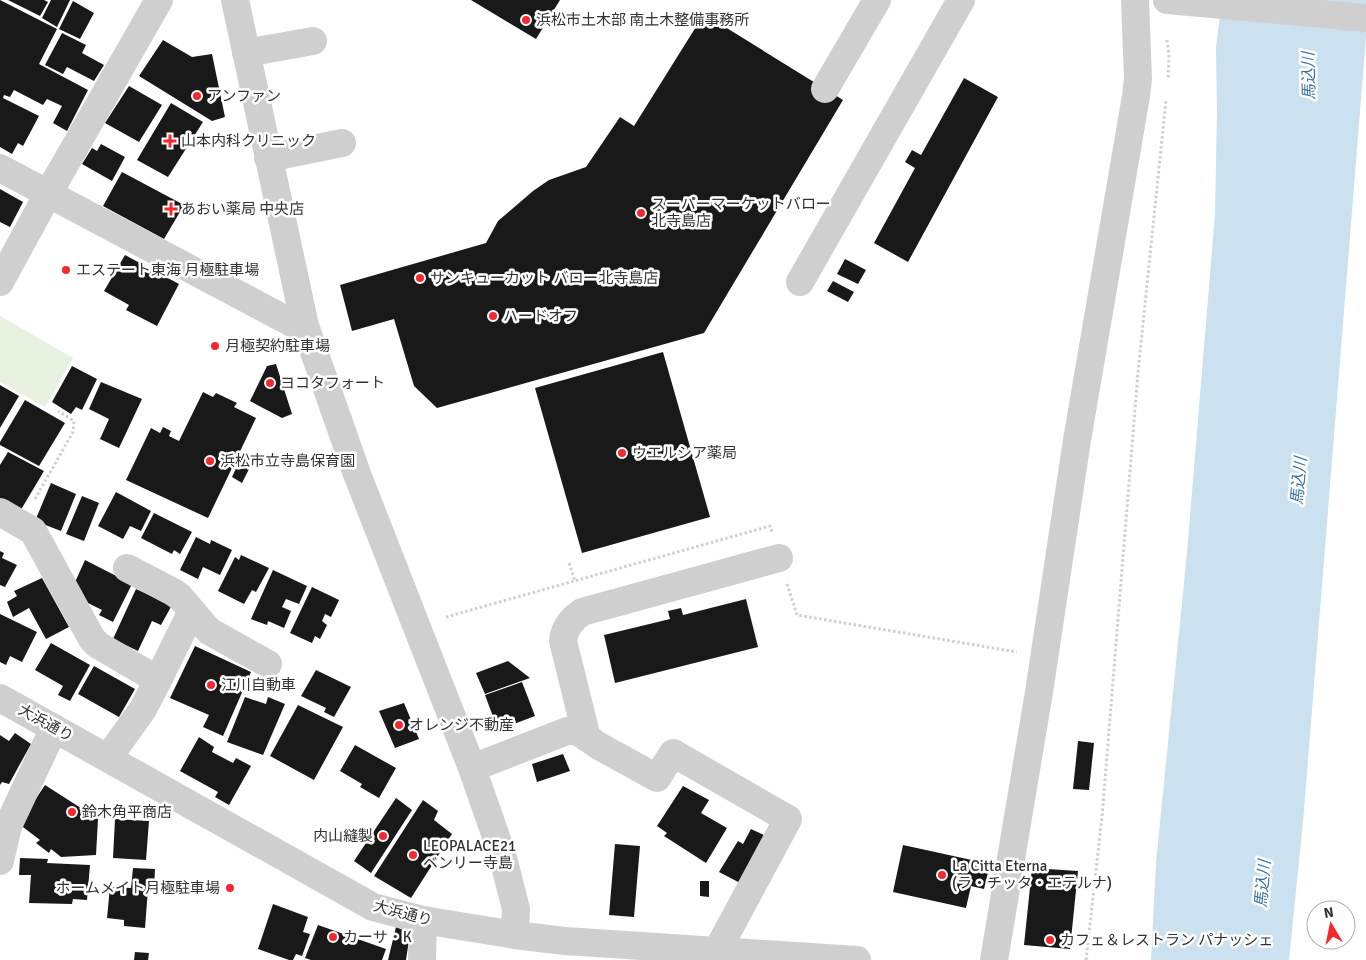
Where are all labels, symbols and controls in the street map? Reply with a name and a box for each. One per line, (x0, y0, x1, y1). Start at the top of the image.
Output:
place label: 浜松市土木部 南土木整備事務所 (536, 11, 749, 29)
marker: 浜松市土木部 南土木整備事務所 (520, 14, 532, 26)
water label: 馬込川 (1299, 50, 1319, 100)
place label: アンファン (207, 87, 281, 105)
marker: アンファン (191, 90, 203, 102)
place label: 山本内科クリニック (181, 132, 316, 150)
marker: 山本内科クリニック (163, 134, 177, 148)
place label: スーパーマーケットバロー 北寺島店 (651, 195, 831, 230)
place label: あおい薬局 中央店 (181, 200, 304, 218)
marker: あおい薬局 中央店 (165, 203, 177, 215)
marker: スーパーマーケットバロー 北寺島店 (635, 207, 647, 219)
place label: エステート東海 月極駐車場 (76, 261, 259, 279)
marker: エステート東海 月極駐車場 (60, 264, 72, 276)
place label: サンキューカット バロー北寺島店 (430, 269, 658, 287)
marker: サンキューカット バロー北寺島店 (414, 272, 426, 284)
place label: ハードオフ (503, 307, 578, 325)
marker: ハードオフ (487, 310, 499, 322)
place label: 月極契約駐車場 (225, 337, 330, 355)
marker: 月極契約駐車場 (209, 340, 221, 352)
place label: ヨコタフォート (280, 374, 385, 392)
marker: ヨコタフォート (264, 377, 276, 389)
place label: ウエルシア薬局 (632, 444, 737, 462)
marker: ウエルシア薬局 (616, 447, 628, 459)
place label: 浜松市立寺島保育園 (220, 452, 355, 470)
water label: 馬込川 (1287, 454, 1311, 506)
marker: 浜松市立寺島保育園 (204, 455, 216, 467)
place label: 江川自動車 (221, 676, 296, 694)
marker: 江川自動車 (205, 679, 217, 691)
street label: 大浜通り (15, 701, 77, 745)
place label: オレンジ不動産 (409, 716, 514, 734)
marker: オレンジ不動産 (393, 719, 405, 731)
place label: 鈴木角平商店 (82, 803, 172, 821)
marker: 鈴木角平商店 (66, 806, 78, 818)
place label: 内山縫製 (313, 827, 373, 845)
marker: 内山縫製 (377, 830, 389, 842)
place label: LEOPALACE21 ベンリー寺島 (423, 837, 516, 872)
marker: LEOPALACE21 ベンリー寺島 (407, 849, 419, 861)
place label: La Citta Eterna (ラ・チッタ・エテルナ) (952, 857, 1112, 892)
water label: 馬込川 (1251, 857, 1275, 909)
marker: La Citta Eterna (ラ・チッタ・エテルナ) (936, 869, 948, 881)
place label: ホームメイト月極駐車場 (55, 879, 220, 897)
marker: ホームメイト月極駐車場 (224, 882, 236, 894)
street label: 大浜通り (372, 897, 434, 929)
north arrow (1306, 900, 1356, 950)
text: N (1323, 903, 1335, 922)
place label: カーサ・K (343, 928, 412, 946)
marker: カーサ・K (327, 931, 339, 943)
place label: カフェ＆レストラン パナッシェ (1060, 931, 1273, 949)
marker: カフェ＆レストラン パナッシェ (1044, 934, 1056, 946)

